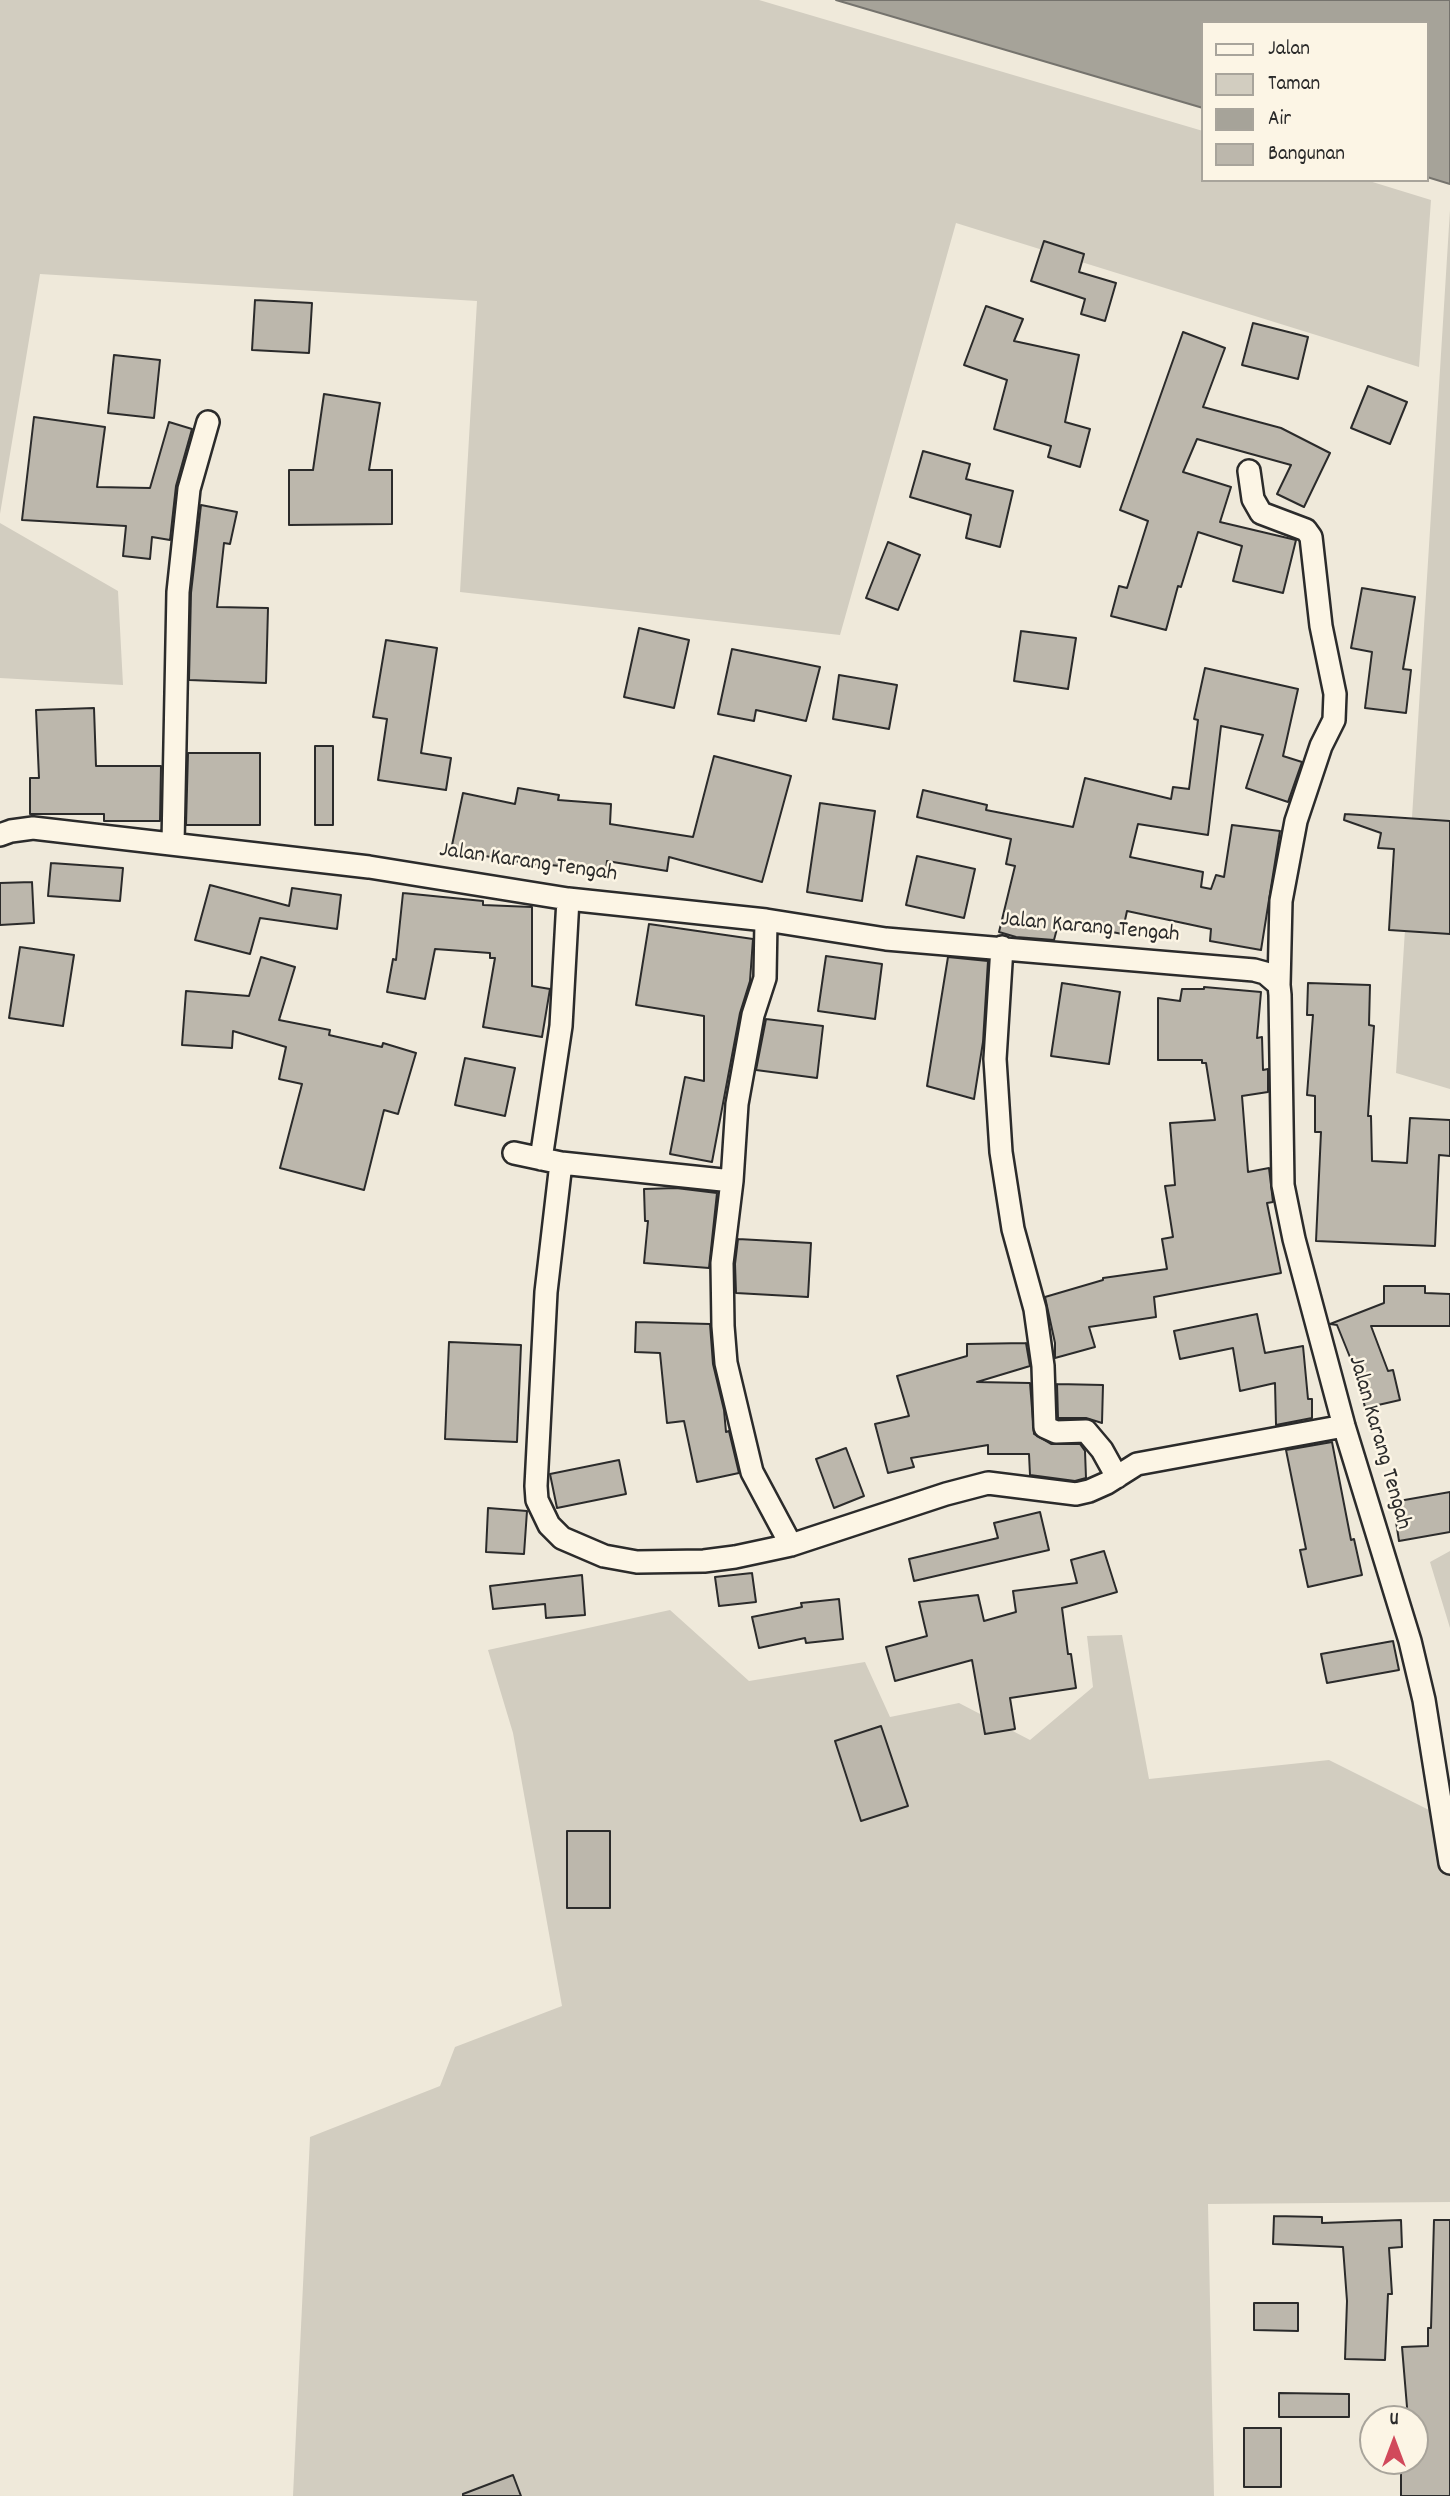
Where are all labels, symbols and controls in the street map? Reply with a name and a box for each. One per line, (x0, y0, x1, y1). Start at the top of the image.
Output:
legend (1202, 21, 1429, 182)
text: Jalan (1268, 35, 1310, 65)
text: Taman (1268, 70, 1320, 100)
text: Air (1268, 105, 1291, 135)
text: Bangunan (1268, 140, 1345, 170)
street label: Jalan Karang Tengah (437, 838, 619, 890)
street label: Jalan Karang Tengah (999, 907, 1181, 951)
street label: Jalan Karang Tengah (1340, 1353, 1416, 1533)
north arrow (1359, 2405, 1429, 2475)
text: U (1389, 2407, 1399, 2434)

